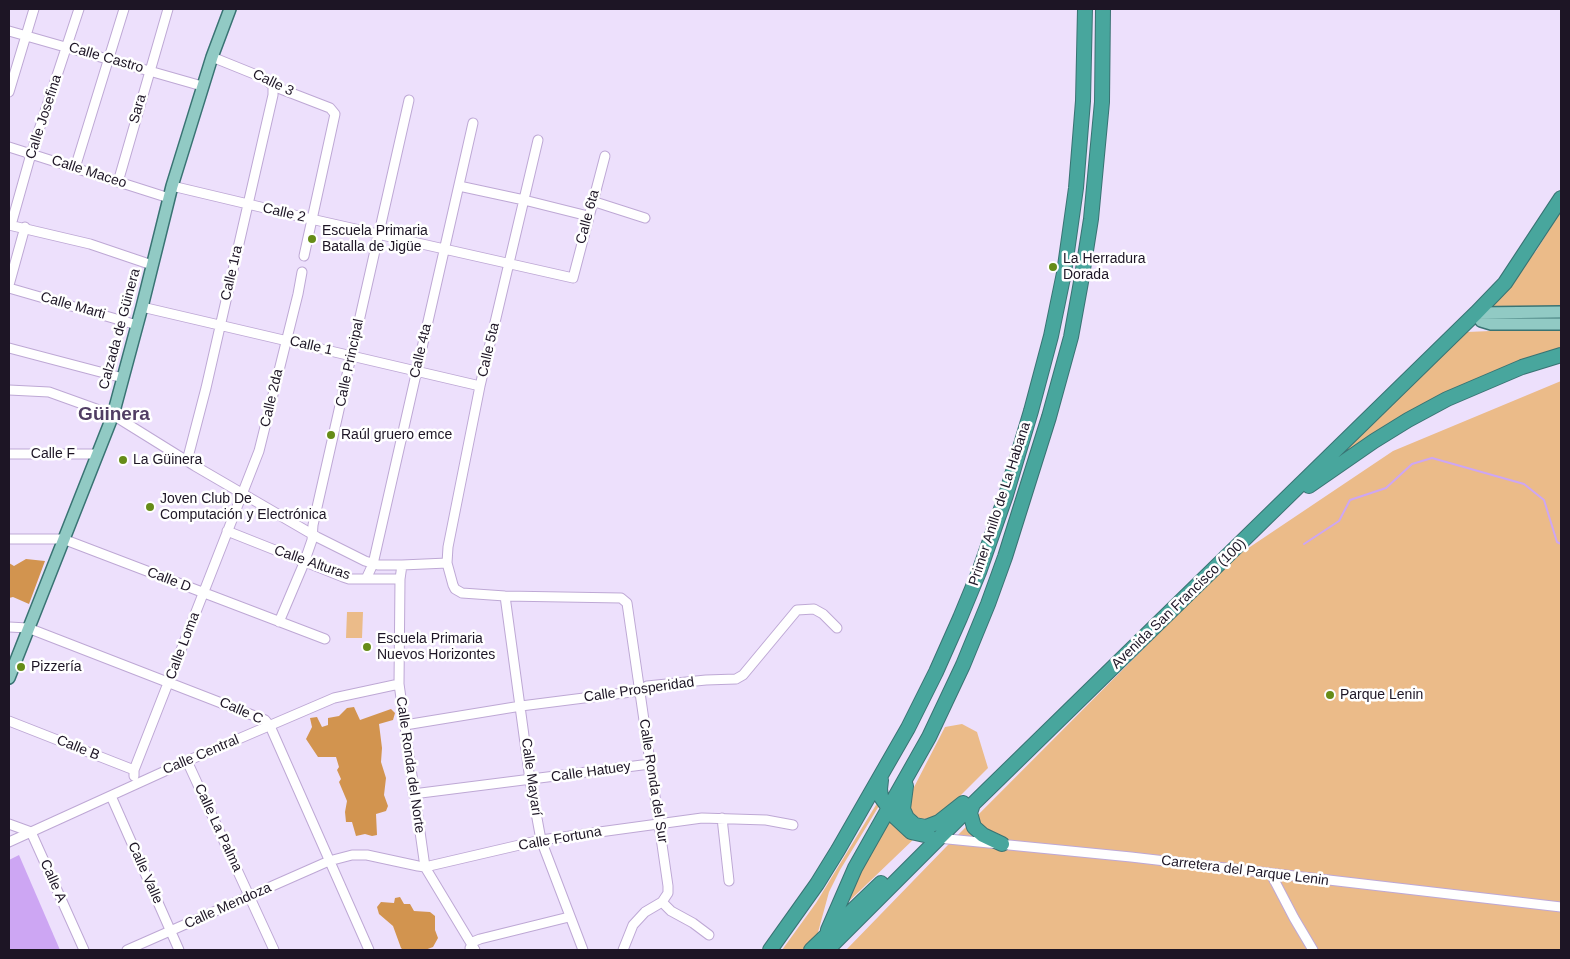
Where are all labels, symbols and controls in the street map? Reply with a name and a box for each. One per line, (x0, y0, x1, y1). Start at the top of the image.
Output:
street label: Calle Castro (67, 39, 145, 77)
street label: Calle 3 (250, 66, 296, 100)
street label: Calle Josefina (22, 73, 66, 161)
street label: Sara (126, 92, 150, 126)
street label: Calle Maceo (49, 152, 129, 192)
street label: Calle 6ta (573, 188, 603, 246)
street label: Calle 2 (261, 200, 307, 226)
place label: Escuela Primaria Batalla de Jigüe (322, 223, 428, 256)
marker: Escuela Primaria Batalla de Jigüe (306, 233, 318, 245)
street label: Calle 1ra (218, 244, 246, 302)
place label: La Herradura Dorada (1063, 251, 1145, 284)
marker: La Herradura Dorada (1047, 261, 1059, 273)
street label: Calzada de Güinera (96, 267, 144, 391)
street label: Calle Marti (39, 289, 107, 323)
street label: Calle Principal (332, 317, 368, 409)
street label: Calle 5ta (475, 321, 503, 379)
street label: Calle 4ta (407, 322, 435, 380)
street label: Calle 1 (288, 333, 334, 359)
street label: Calle 2da (257, 367, 287, 429)
district label: Güinera (78, 404, 150, 426)
street label: Primer Anillo de La Habana (966, 420, 1034, 588)
place label: Raúl gruero emce (341, 427, 452, 443)
marker: Raúl gruero emce (325, 429, 337, 441)
street label: Calle F (31, 446, 75, 462)
place label: La Güinera (133, 452, 202, 468)
marker: La Güinera (117, 454, 129, 466)
place label: Joven Club De Computación y Electrónica (160, 491, 327, 524)
marker: Joven Club De Computación y Electrónica (144, 501, 156, 513)
street label: Avenida San Francisco (100) (1108, 535, 1250, 673)
street label: Calle Alturas (272, 542, 352, 584)
street label: Calle D (145, 564, 193, 596)
street label: Calle Loma (162, 610, 204, 682)
place label: Escuela Primaria Nuevos Horizontes (377, 631, 495, 664)
marker: Escuela Primaria Nuevos Horizontes (361, 641, 373, 653)
place label: Pizzería (31, 659, 82, 675)
marker: Pizzería (15, 661, 27, 673)
street label: Calle Prosperidad (583, 674, 695, 706)
place label: Parque Lenin (1340, 687, 1423, 703)
marker: Parque Lenin (1324, 689, 1336, 701)
street label: Calle C (217, 694, 265, 728)
street label: Calle Ronda del Norte (392, 696, 428, 834)
street label: Calle Ronda del Sur (635, 718, 671, 844)
street label: Calle Central (160, 731, 242, 779)
street label: Calle B (54, 732, 102, 764)
street label: Calle Mayarí (517, 737, 545, 817)
street label: Calle Hatuey (550, 758, 632, 786)
street label: Calle La Palma (190, 781, 246, 875)
street label: Calle Fortuna (517, 823, 603, 855)
street label: Calle Valle (124, 839, 166, 907)
street label: Carretera del Parque Lenin (1160, 852, 1330, 890)
street label: Calle A (36, 857, 70, 905)
street label: Calle Mendoza (182, 879, 274, 933)

